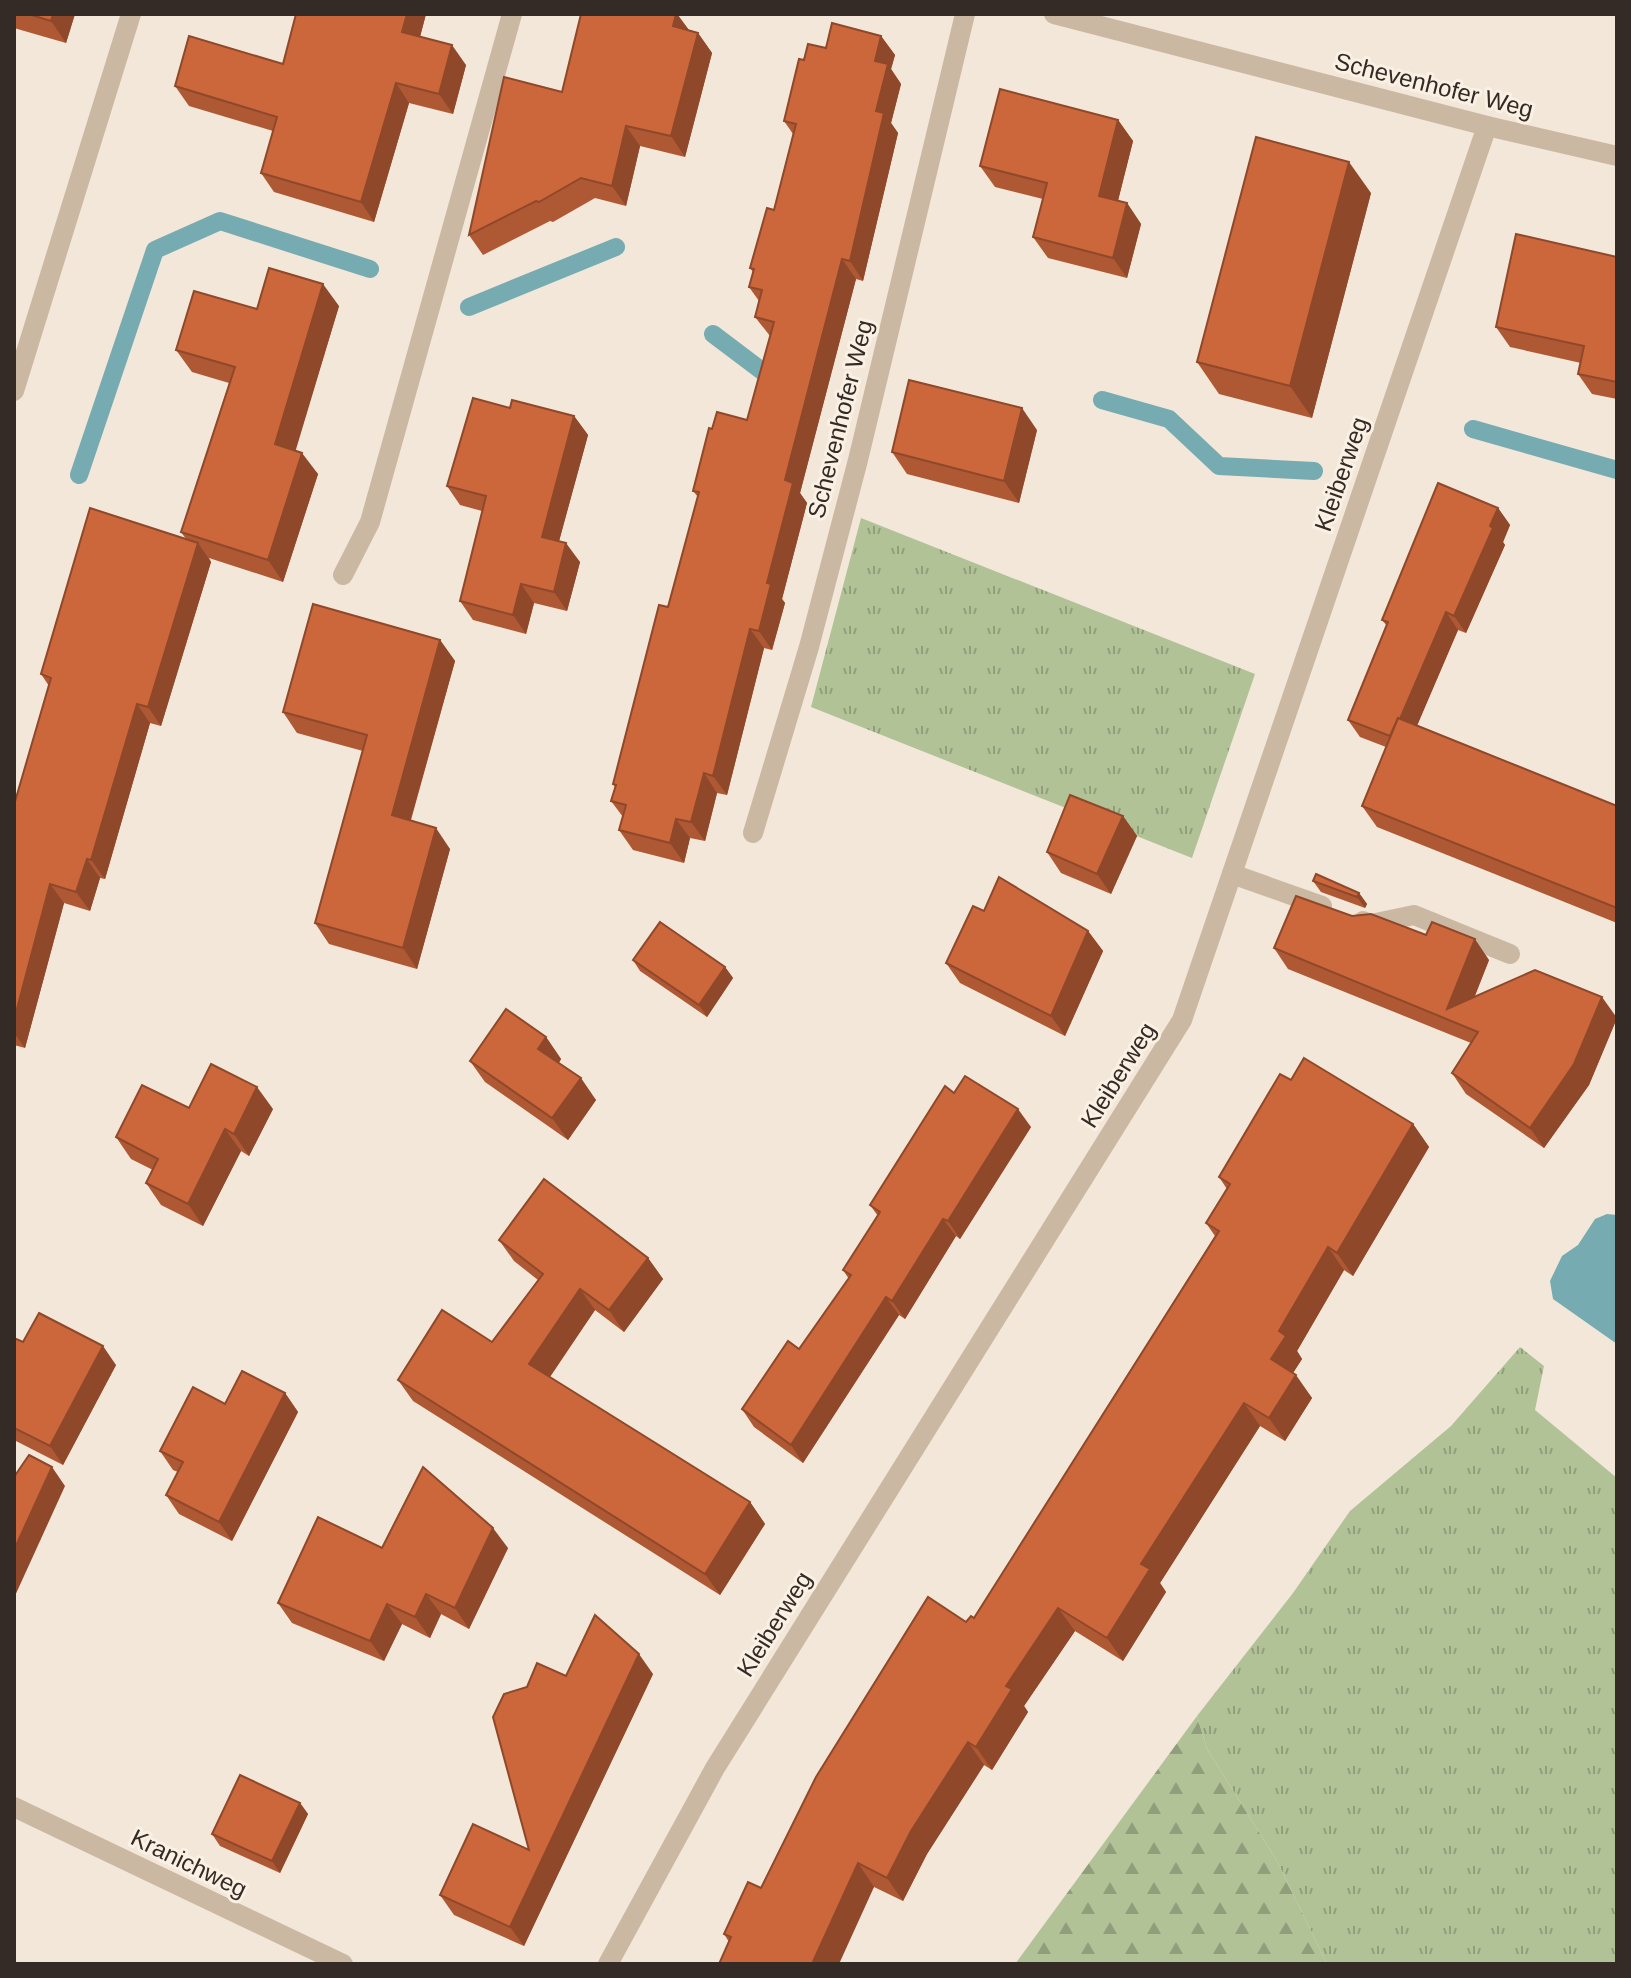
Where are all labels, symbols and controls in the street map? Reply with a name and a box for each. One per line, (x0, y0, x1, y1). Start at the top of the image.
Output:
street label: Schevenhofer Weg (1332, 47, 1536, 123)
street label: Schevenhofer Weg (802, 317, 878, 521)
street label: Kleiberweg (1309, 413, 1373, 535)
street label: Kleiberweg (1075, 1017, 1161, 1133)
street label: Kleiberweg (731, 1566, 817, 1682)
street label: Kranichweg (127, 1823, 251, 1903)

